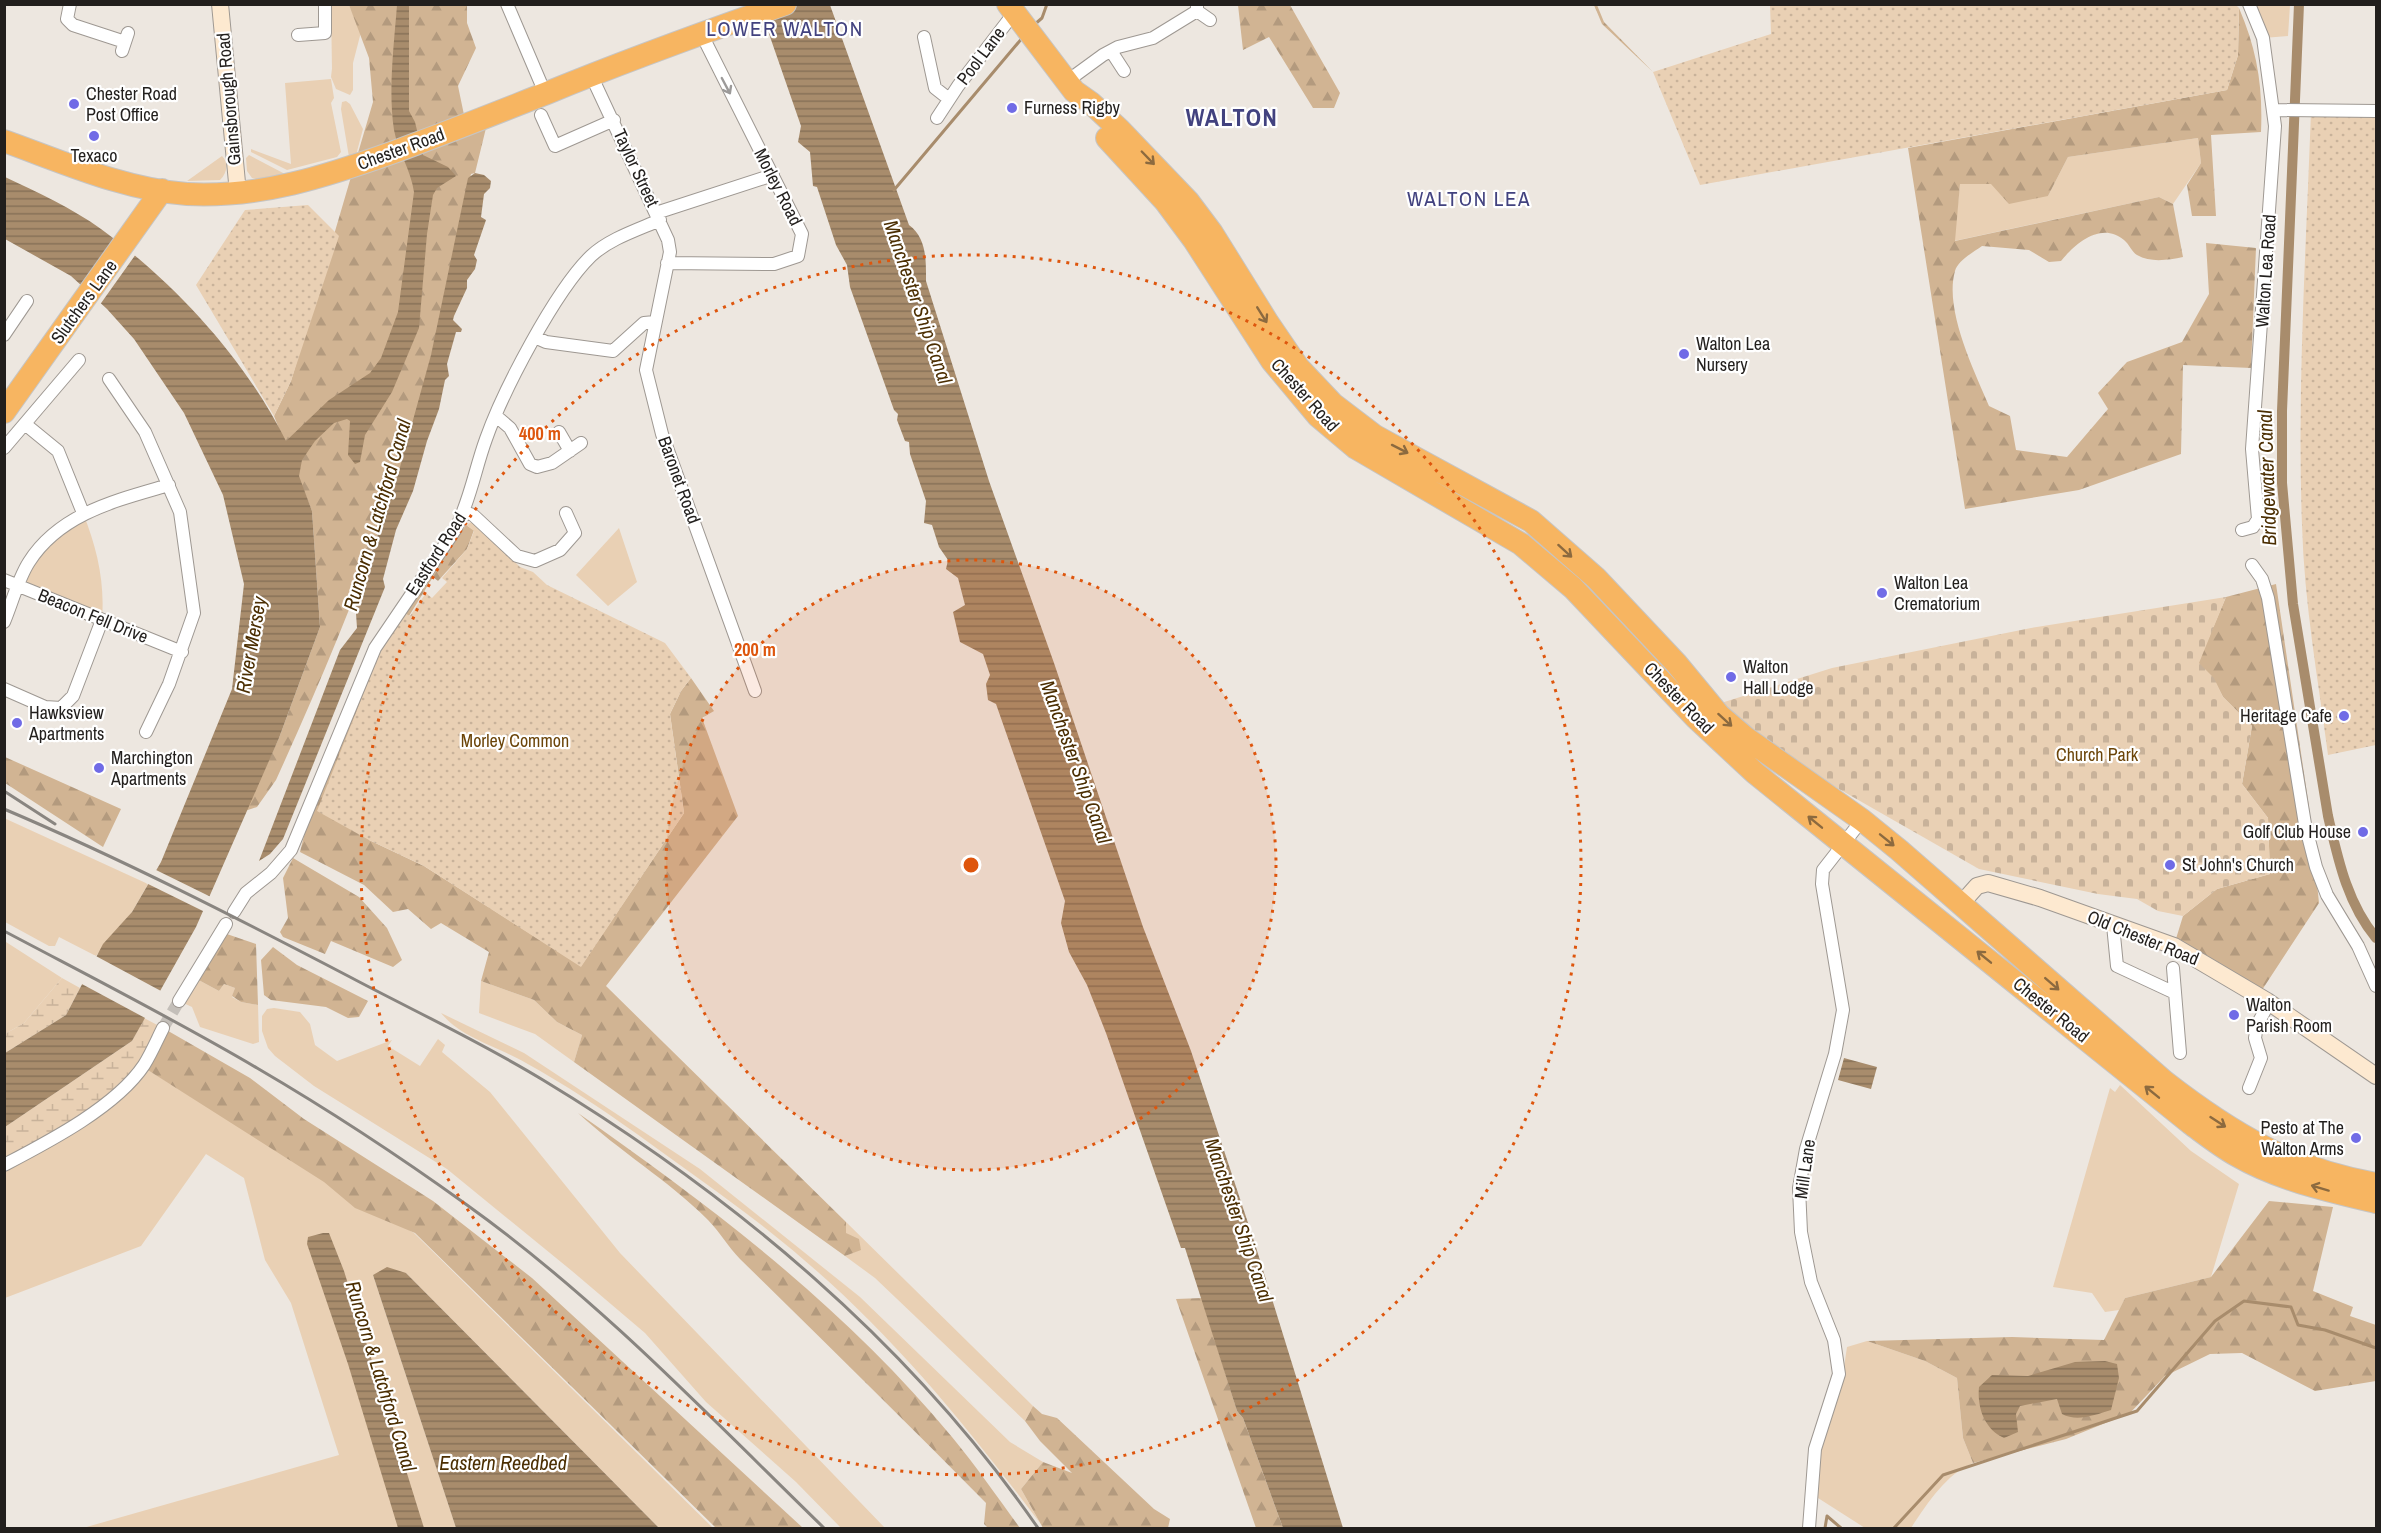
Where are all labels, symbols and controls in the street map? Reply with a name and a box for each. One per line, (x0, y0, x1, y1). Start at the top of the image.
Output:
district label: LOWER WALTON (706, 14, 864, 43)
street label: Pool Lane (951, 22, 1011, 90)
street label: Gainsborough Road (210, 32, 247, 166)
one-way arrow (720, 77, 732, 94)
place label: Chester Road Post Office (86, 81, 177, 127)
place label: Furness Rigby (1024, 95, 1121, 120)
marker: Chester Road Post Office (67, 97, 81, 111)
marker: Furness Rigby (1005, 101, 1019, 115)
district label: WALTON (1186, 101, 1278, 133)
street label: Chester Road (354, 121, 448, 176)
street label: Taylor Street (608, 125, 665, 211)
marker: Texaco (87, 129, 101, 143)
place label: Texaco (71, 143, 117, 168)
street label: Morley Road (748, 144, 809, 230)
one-way arrow (1140, 151, 1155, 166)
district label: WALTON LEA (1407, 184, 1531, 213)
street label: Walton Lea Road (2249, 213, 2282, 328)
water label: Manchester Ship Canal (878, 216, 959, 388)
street label: Slutchers Lane (45, 255, 123, 349)
one-way arrow (1257, 306, 1269, 323)
place label: Walton Lea Nursery (1696, 331, 1770, 377)
marker: Walton Lea Nursery (1677, 347, 1691, 361)
street label: Chester Road (1266, 352, 1345, 437)
water label: Bridgewater Canal (2251, 409, 2282, 546)
water label: Runcorn & Latchford Canal (336, 416, 417, 614)
text: 400 m (519, 421, 561, 446)
street label: Baronet Road (652, 433, 707, 527)
one-way arrow (1391, 443, 1408, 455)
street label: Eastford Road (399, 507, 472, 600)
one-way arrow (1557, 544, 1572, 558)
place label: Walton Lea Crematorium (1894, 570, 1980, 616)
street label: Beacon Fell Drive (34, 582, 152, 649)
marker: Walton Lea Crematorium (1875, 586, 1889, 600)
water label: River Mersey (229, 594, 272, 695)
text: 200 m (734, 637, 776, 662)
place label: Walton Hall Lodge (1743, 654, 1814, 700)
street label: Chester Road (1639, 656, 1720, 739)
marker: Walton Hall Lodge (1724, 670, 1738, 684)
water label: Manchester Ship Canal (1034, 677, 1119, 847)
place label: Hawksview Apartments (28, 700, 104, 746)
place label: Heritage Cafe (2240, 703, 2332, 728)
marker: Heritage Cafe (2337, 709, 2351, 723)
one-way arrow (1718, 713, 1733, 727)
marker: Hawksview Apartments (10, 716, 24, 730)
park label: Morley Common (461, 728, 569, 753)
park label: Church Park (2056, 742, 2139, 767)
place label: Marchington Apartments (110, 745, 193, 791)
marker: Marchington Apartments (92, 761, 106, 775)
one-way arrow (1808, 816, 1824, 829)
place label: Golf Club House (2243, 819, 2351, 844)
marker: Golf Club House (2356, 825, 2370, 839)
one-way arrow (1879, 834, 1895, 847)
place label: St John's Church (2182, 852, 2294, 877)
centre of rings (961, 855, 981, 875)
marker: St John's Church (2163, 858, 2177, 872)
street label: Old Chester Road (2084, 904, 2203, 971)
one-way arrow (1977, 950, 1992, 964)
street label: Chester Road (2008, 971, 2095, 1048)
one-way arrow (2044, 977, 2059, 991)
place label: Walton Parish Room (2246, 992, 2332, 1038)
marker: Walton Parish Room (2227, 1008, 2241, 1022)
one-way arrow (2144, 1086, 2160, 1099)
place label: Pesto at The Walton Arms (2261, 1115, 2344, 1161)
one-way arrow (2209, 1116, 2226, 1128)
marker: Pesto at The Walton Arms (2349, 1131, 2363, 1145)
water label: Manchester Ship Canal (1199, 1134, 1280, 1306)
street label: Mill Lane (1788, 1138, 1821, 1200)
one-way arrow (2311, 1182, 2330, 1193)
water label: Runcorn & Latchford Canal (340, 1277, 423, 1475)
water label: Eastern Reedbed (439, 1449, 568, 1476)

